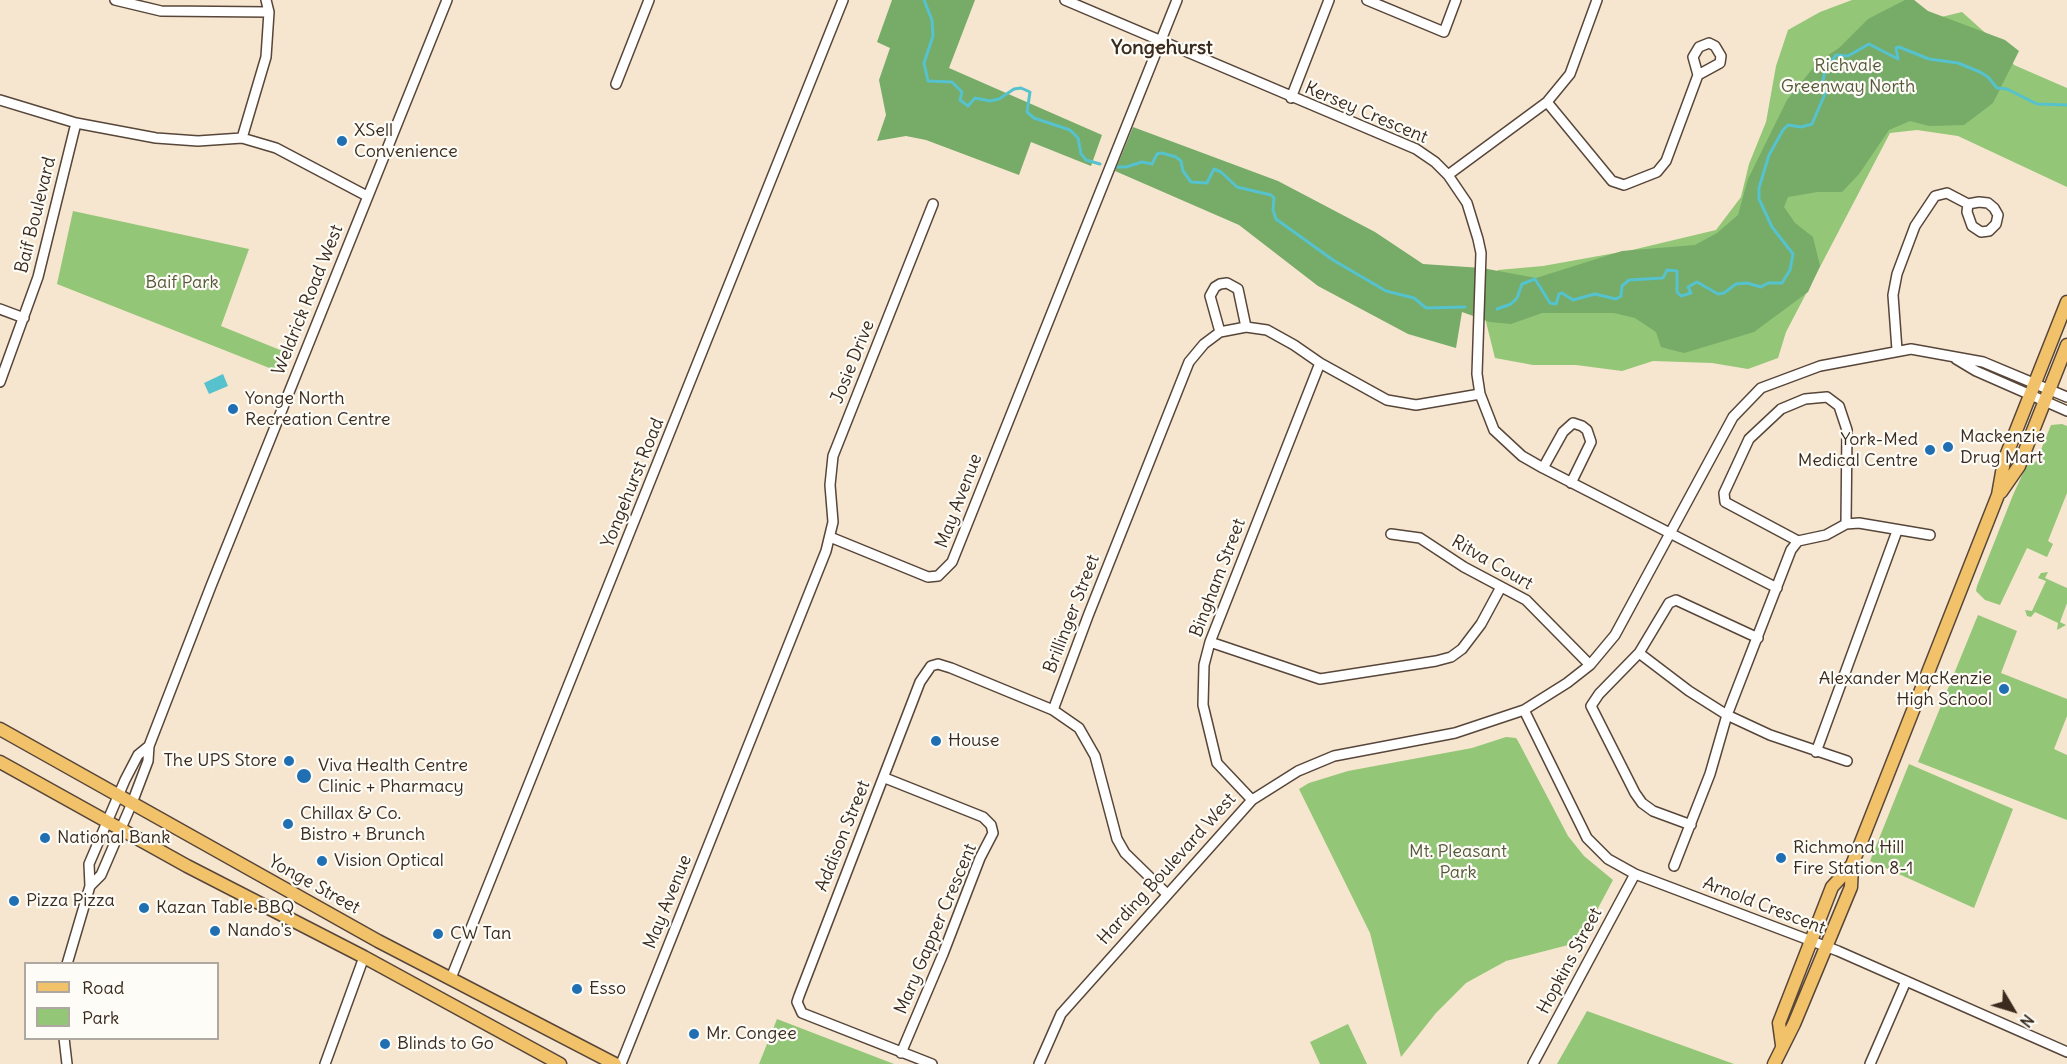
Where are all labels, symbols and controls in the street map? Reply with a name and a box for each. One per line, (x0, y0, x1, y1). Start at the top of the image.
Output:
district label: Yongehurst (1111, 36, 1213, 60)
park label: Richvale Greenway North (1781, 55, 1915, 98)
street label: Kersey Crescent (1301, 77, 1431, 149)
place label: XSell Convenience (354, 120, 458, 162)
marker: XSell Convenience (335, 134, 349, 148)
street label: Baif Boulevard (11, 155, 61, 275)
street label: Weldrick Road West (268, 222, 348, 378)
park label: Baif Park (145, 272, 219, 294)
street label: Josie Drive (827, 317, 879, 407)
place label: Yonge North Recreation Centre (245, 388, 391, 430)
marker: Yonge North Recreation Centre (226, 402, 240, 416)
street label: Yongehurst Road (597, 415, 669, 551)
place label: Mackenzie Drug Mart (1960, 426, 2045, 468)
place label: York-Med Medical Centre (1798, 429, 1918, 472)
marker: Mackenzie Drug Mart (1941, 440, 1955, 454)
marker: York-Med Medical Centre (1923, 443, 1937, 457)
street label: May Avenue (931, 451, 987, 551)
street label: Bingham Street (1186, 516, 1250, 640)
street label: Ritva Court (1447, 531, 1537, 595)
street label: Brillinger Street (1040, 552, 1104, 676)
place label: Alexander MacKenzie High School (1819, 668, 1992, 710)
marker: Alexander MacKenzie High School (1997, 682, 2011, 696)
place label: House (948, 730, 999, 752)
marker: House (929, 734, 943, 748)
place label: The UPS Store (163, 750, 277, 772)
marker: The UPS Store (282, 754, 296, 768)
place label: Viva Health Centre Clinic + Pharmacy (318, 755, 468, 798)
marker: Viva Health Centre Clinic + Pharmacy (295, 767, 313, 785)
street label: Addison Street (811, 777, 875, 895)
street label: Harding Boulevard West (1093, 789, 1241, 949)
place label: Chillax & Co. Bistro + Brunch (300, 803, 425, 846)
marker: Chillax & Co. Bistro + Brunch (281, 817, 295, 831)
place label: National Bank (57, 827, 170, 849)
marker: National Bank (38, 831, 52, 845)
place label: Richmond Hill Fire Station 8-1 (1793, 837, 1913, 880)
street label: Mary Gapper Crescent (890, 841, 982, 1017)
park label: Mt. Pleasant Park (1409, 841, 1507, 884)
place label: Vision Optical (334, 850, 444, 872)
street label: Yonge Street (264, 851, 364, 919)
marker: Richmond Hill Fire Station 8-1 (1774, 851, 1788, 865)
street label: May Avenue (639, 852, 697, 952)
marker: Vision Optical (315, 854, 329, 868)
street label: Arnold Crescent (1700, 873, 1828, 939)
place label: Pizza Pizza (26, 890, 115, 912)
marker: Pizza Pizza (7, 894, 21, 908)
place label: Kazan Table BBQ (156, 897, 294, 919)
marker: Kazan Table BBQ (137, 901, 151, 915)
street label: Hopkins Street (1533, 904, 1607, 1018)
place label: Nando's (227, 920, 292, 942)
place label: CW Tan (450, 923, 511, 945)
marker: Nando's (208, 924, 222, 938)
marker: CW Tan (431, 927, 445, 941)
legend (24, 962, 219, 1040)
text: Road (82, 976, 124, 999)
place label: Esso (589, 978, 626, 1000)
north arrow (1983, 980, 2043, 1040)
marker: Esso (570, 982, 584, 996)
text: Park (82, 1006, 119, 1029)
text: N (2016, 1011, 2038, 1032)
place label: Mr. Congee (706, 1023, 797, 1045)
marker: Mr. Congee (687, 1027, 701, 1041)
place label: Blinds to Go (397, 1033, 494, 1055)
marker: Blinds to Go (378, 1037, 392, 1051)

